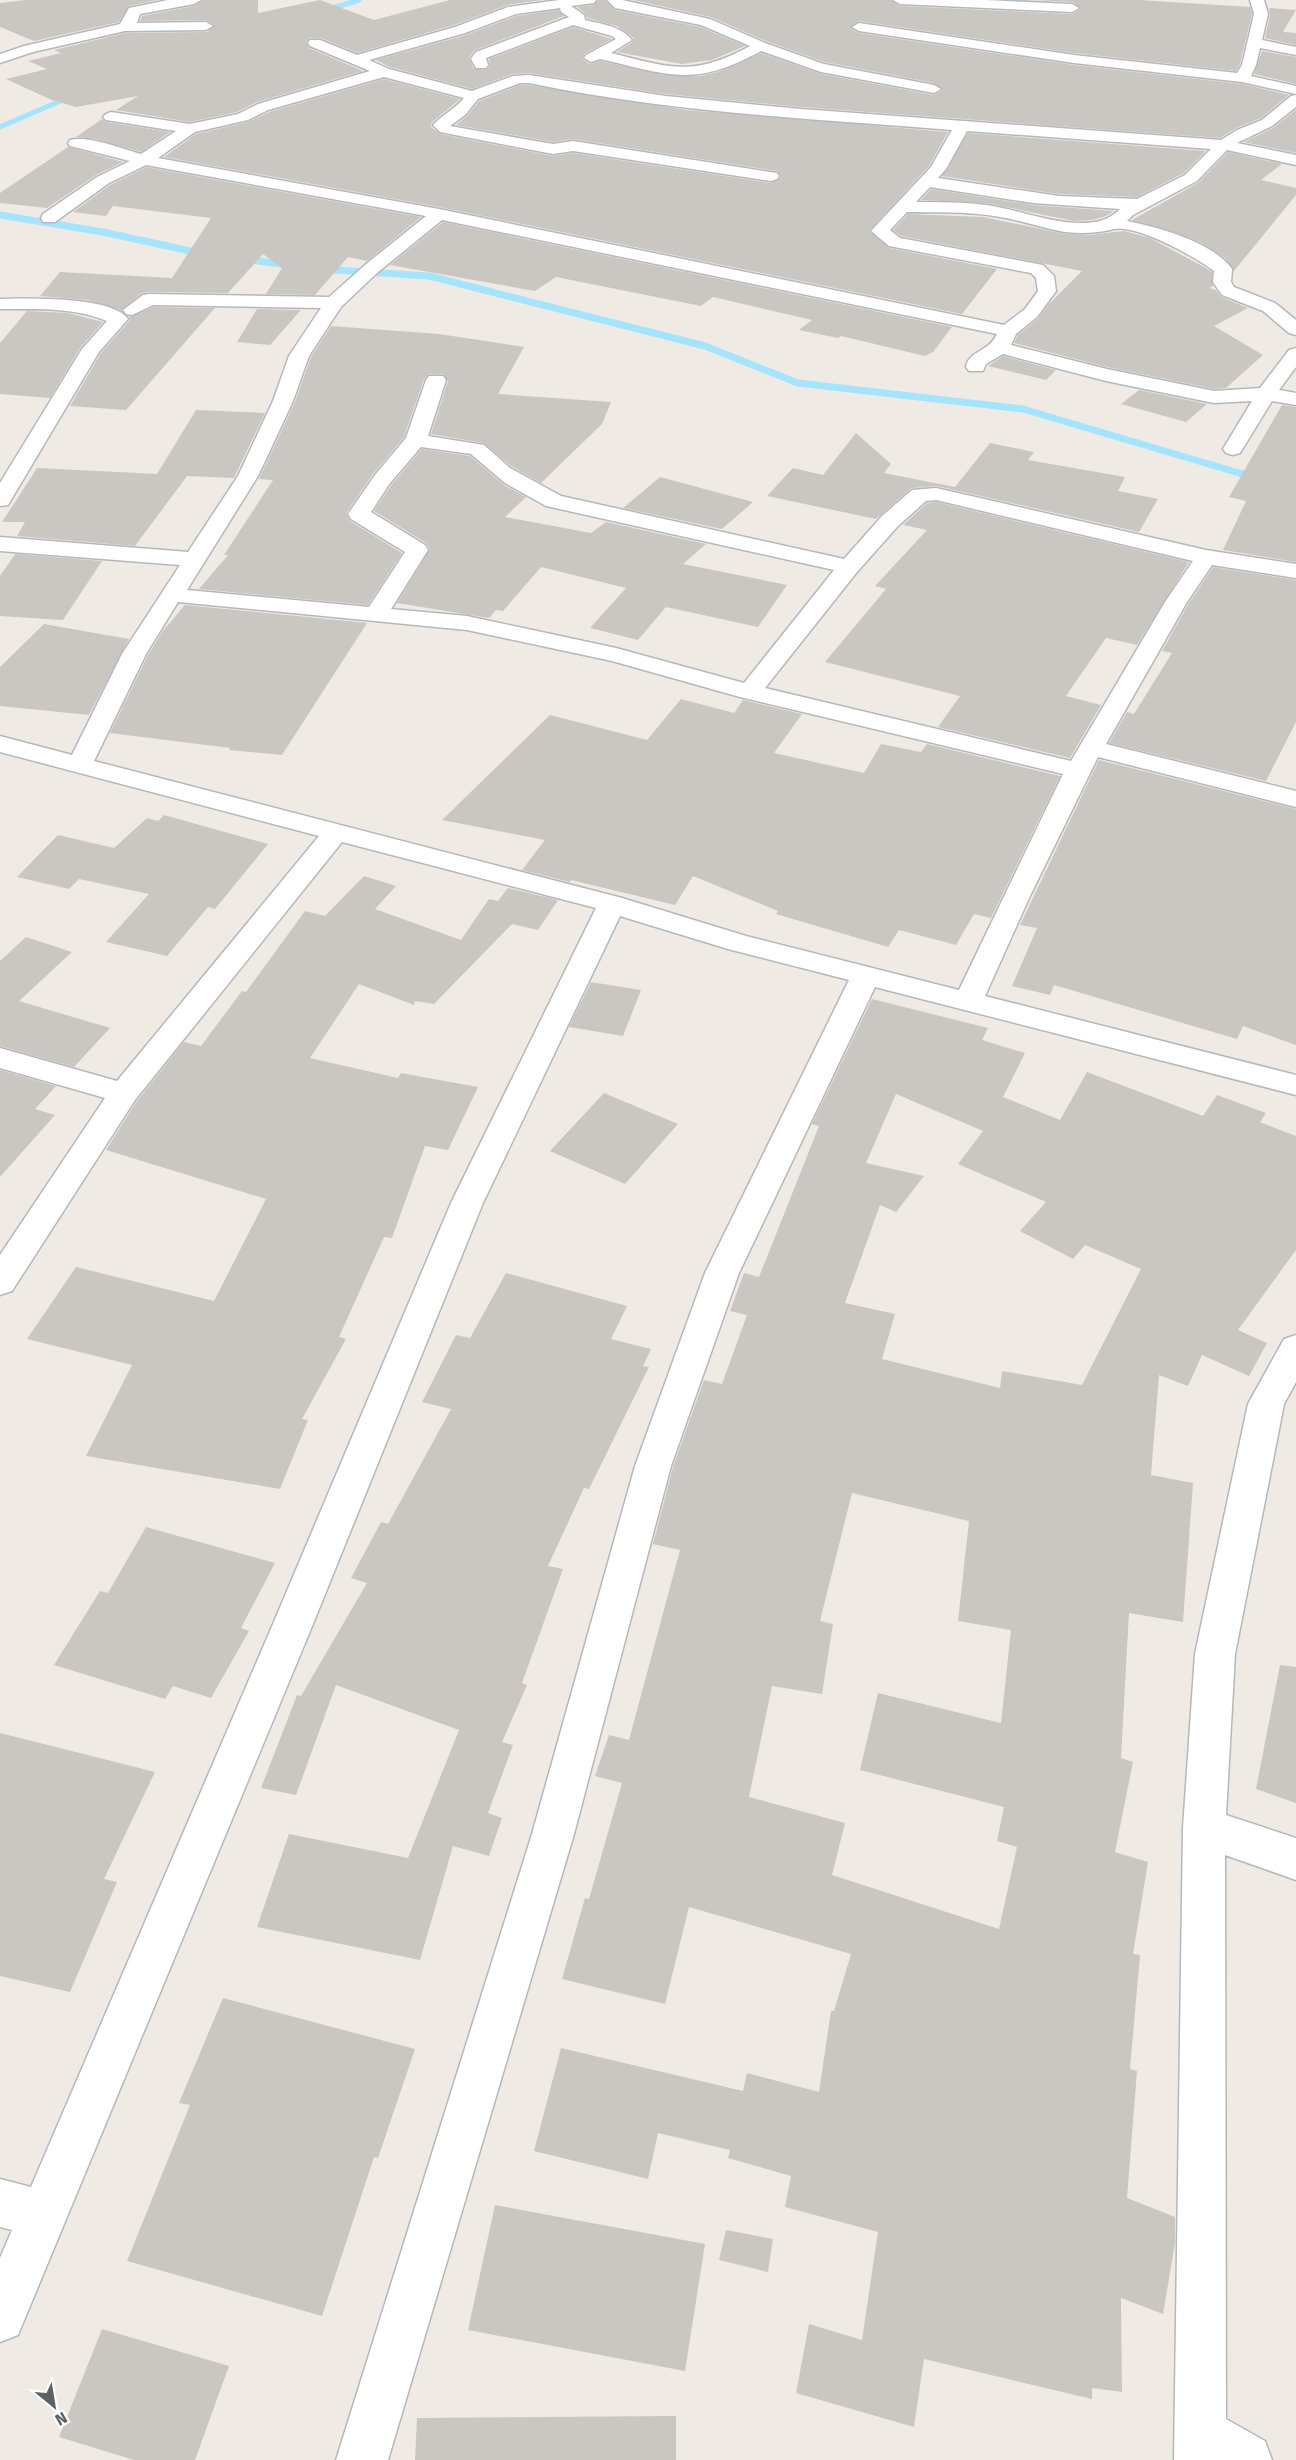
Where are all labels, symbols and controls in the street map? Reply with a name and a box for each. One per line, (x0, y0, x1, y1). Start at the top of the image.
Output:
north arrow (24, 2376, 84, 2436)
text: N (52, 2408, 71, 2429)

